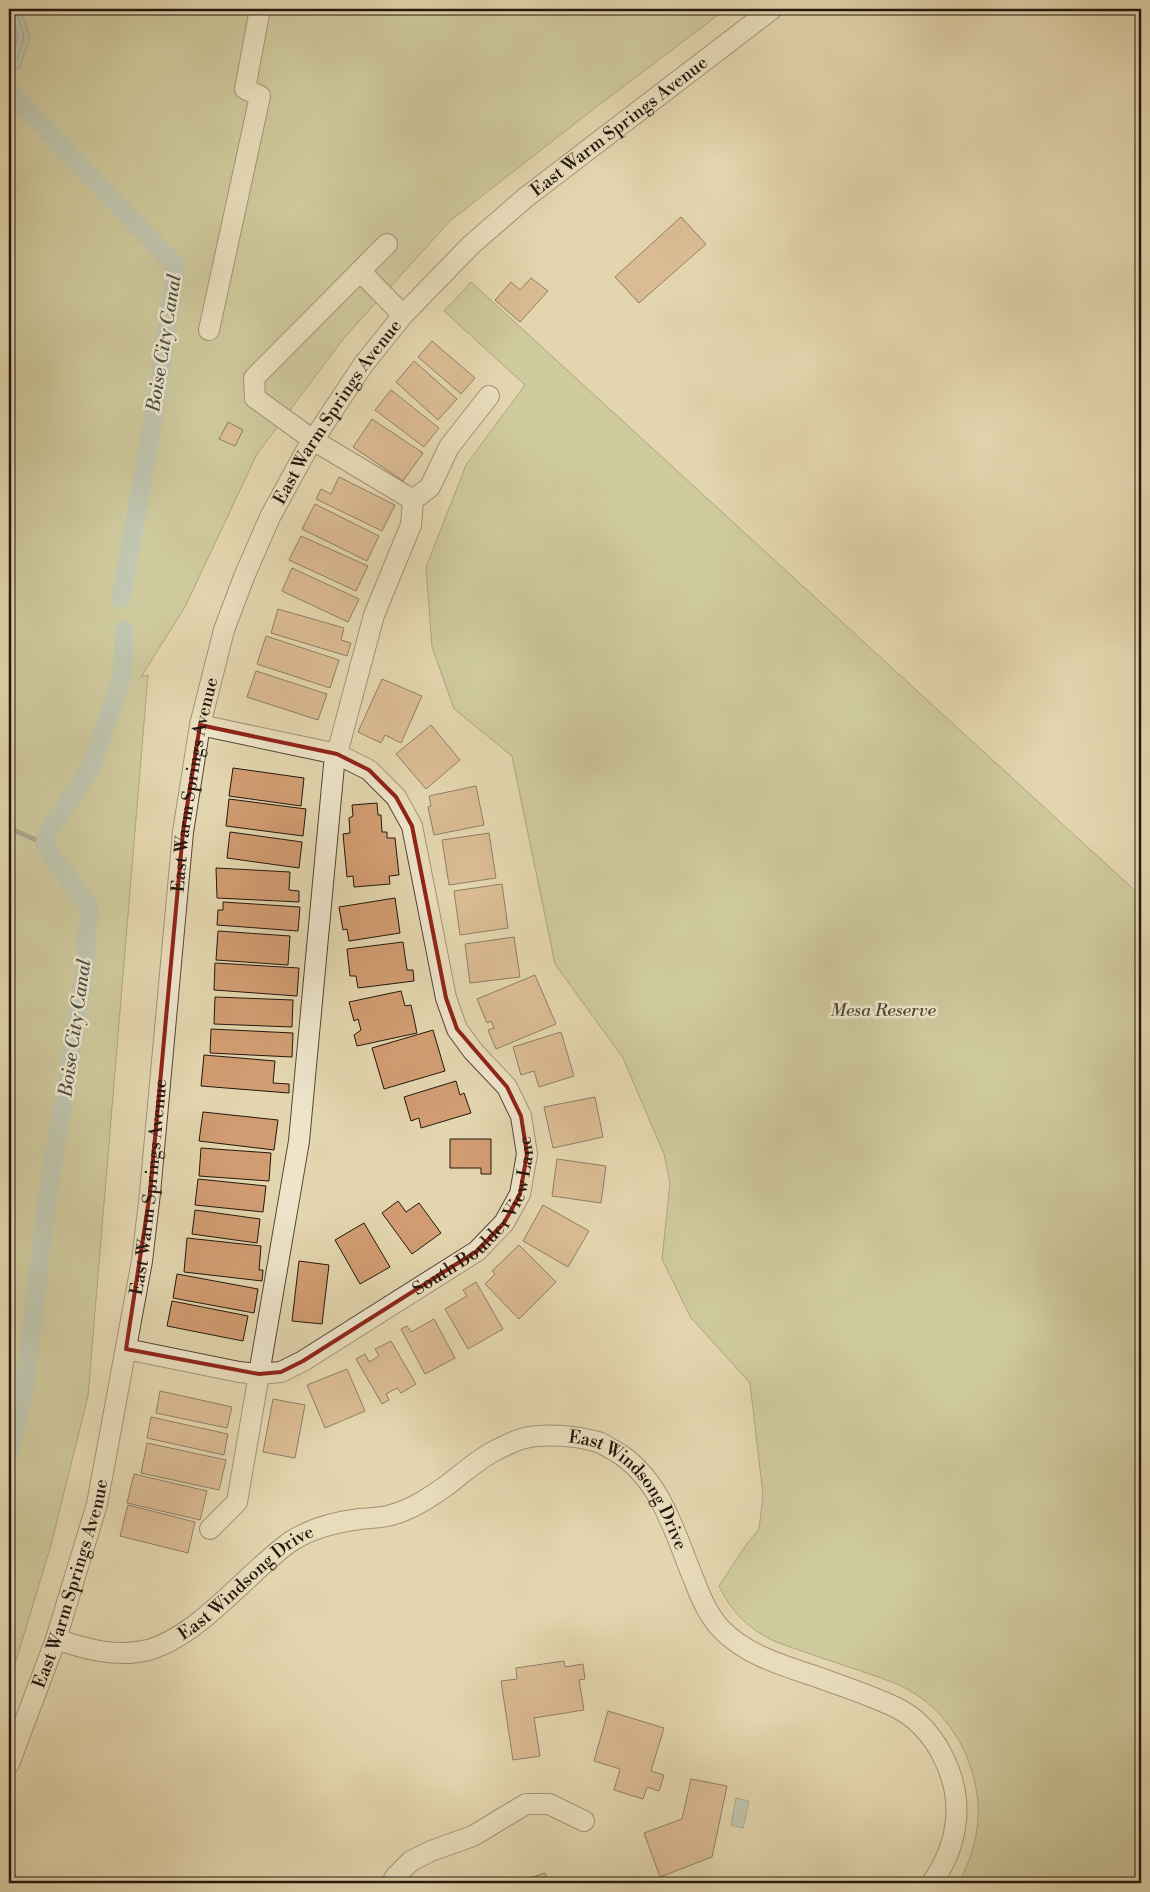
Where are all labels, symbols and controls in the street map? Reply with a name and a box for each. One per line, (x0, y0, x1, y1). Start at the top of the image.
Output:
street label: East Warm Springs Avenue (526, 51, 713, 202)
water label: Boise City Canal (141, 273, 187, 415)
street label: East Warm Springs Avenue (268, 315, 407, 509)
street label: East Warm Springs Avenue (167, 675, 224, 893)
water label: Boise City Canal (53, 958, 97, 1100)
park label: Mesa Reserve (830, 999, 936, 1022)
street label: East Warm Springs Avenue (125, 1078, 172, 1297)
street label: South Boulder View Lane (408, 1135, 539, 1301)
street label: East Windsong Drive (567, 1426, 692, 1553)
street label: East Warm Springs Avenue (28, 1477, 113, 1691)
street label: East Windsong Drive (174, 1520, 317, 1645)

